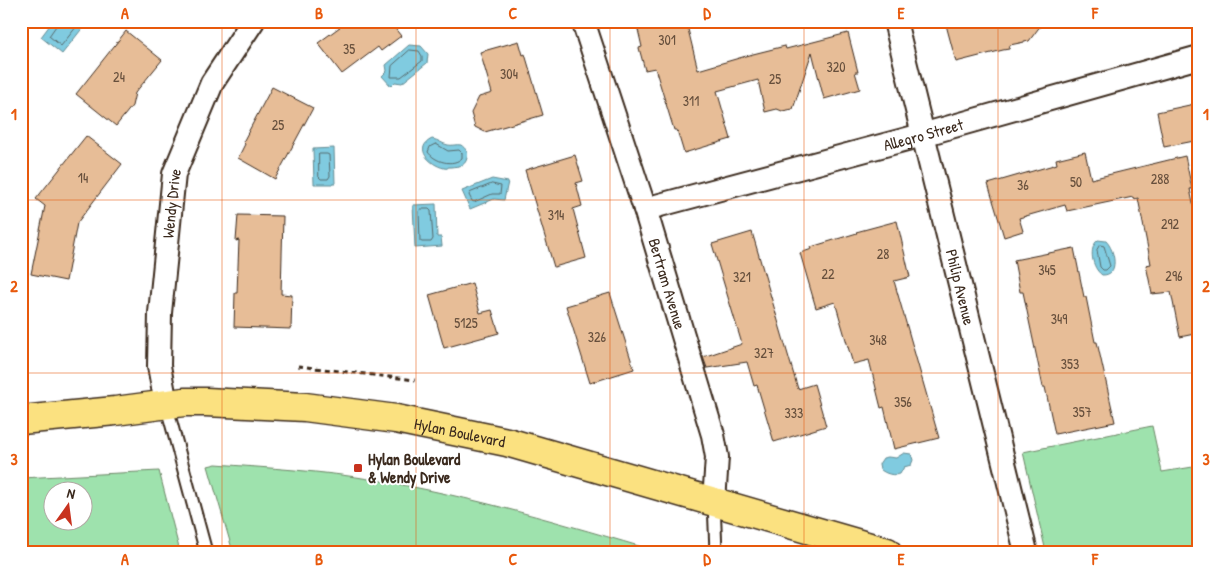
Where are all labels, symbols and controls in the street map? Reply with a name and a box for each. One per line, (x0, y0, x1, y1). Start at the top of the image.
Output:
text: A (121, 2, 129, 24)
text: B (315, 2, 323, 24)
text: C (509, 2, 518, 24)
text: D (703, 2, 711, 24)
text: E (897, 2, 905, 24)
text: F (1091, 2, 1099, 24)
house number: 301 (658, 30, 676, 49)
house number: 35 (343, 39, 355, 58)
house number: 320 (826, 57, 846, 76)
house number: 304 (500, 64, 518, 83)
house number: 24 (113, 67, 125, 86)
house number: 25 (769, 69, 781, 88)
house number: 311 (683, 91, 699, 110)
text: 1 (11, 103, 17, 125)
text: 1 (1203, 103, 1209, 125)
street label: Allegro Street (881, 113, 966, 156)
house number: 25 (272, 115, 284, 134)
street label: Wendy Drive (157, 164, 187, 239)
house number: 14 (78, 168, 88, 187)
house number: 288 (1151, 169, 1169, 188)
house number: 50 (1070, 172, 1082, 191)
house number: 36 (1017, 175, 1029, 194)
house number: 314 (548, 205, 564, 224)
house number: 292 (1161, 214, 1180, 233)
street label: Bertram Avenue (643, 236, 692, 332)
house number: 28 (877, 244, 889, 263)
street label: Philip Avenue (941, 247, 981, 328)
house number: 345 (1038, 260, 1056, 279)
house number: 22 (821, 264, 835, 283)
house number: 296 (1165, 266, 1183, 285)
house number: 321 (733, 267, 751, 286)
text: 2 (10, 275, 18, 297)
text: 2 (1202, 275, 1210, 297)
house number: 349 (1051, 309, 1067, 328)
house number: 5125 (454, 313, 478, 332)
house number: 326 (588, 327, 607, 346)
house number: 348 (869, 330, 887, 349)
house number: 327 (754, 343, 774, 362)
house number: 353 (1061, 354, 1079, 373)
house number: 356 (894, 392, 912, 411)
house number: 357 (1072, 402, 1092, 421)
house number: 333 (785, 403, 803, 422)
street label: Hylan Boulevard (412, 412, 507, 452)
text: 3 (10, 448, 18, 470)
place label: Hylan Boulevard & Wendy Drive (368, 448, 461, 489)
text: 3 (1202, 448, 1210, 470)
marker: Hylan Boulevard & Wendy Drive (352, 462, 364, 474)
north arrow (42, 480, 92, 530)
text: N (65, 483, 78, 503)
text: A (121, 548, 129, 570)
text: B (315, 548, 323, 570)
text: C (509, 548, 518, 570)
text: D (703, 548, 711, 570)
text: E (897, 548, 905, 570)
text: F (1091, 548, 1099, 570)

